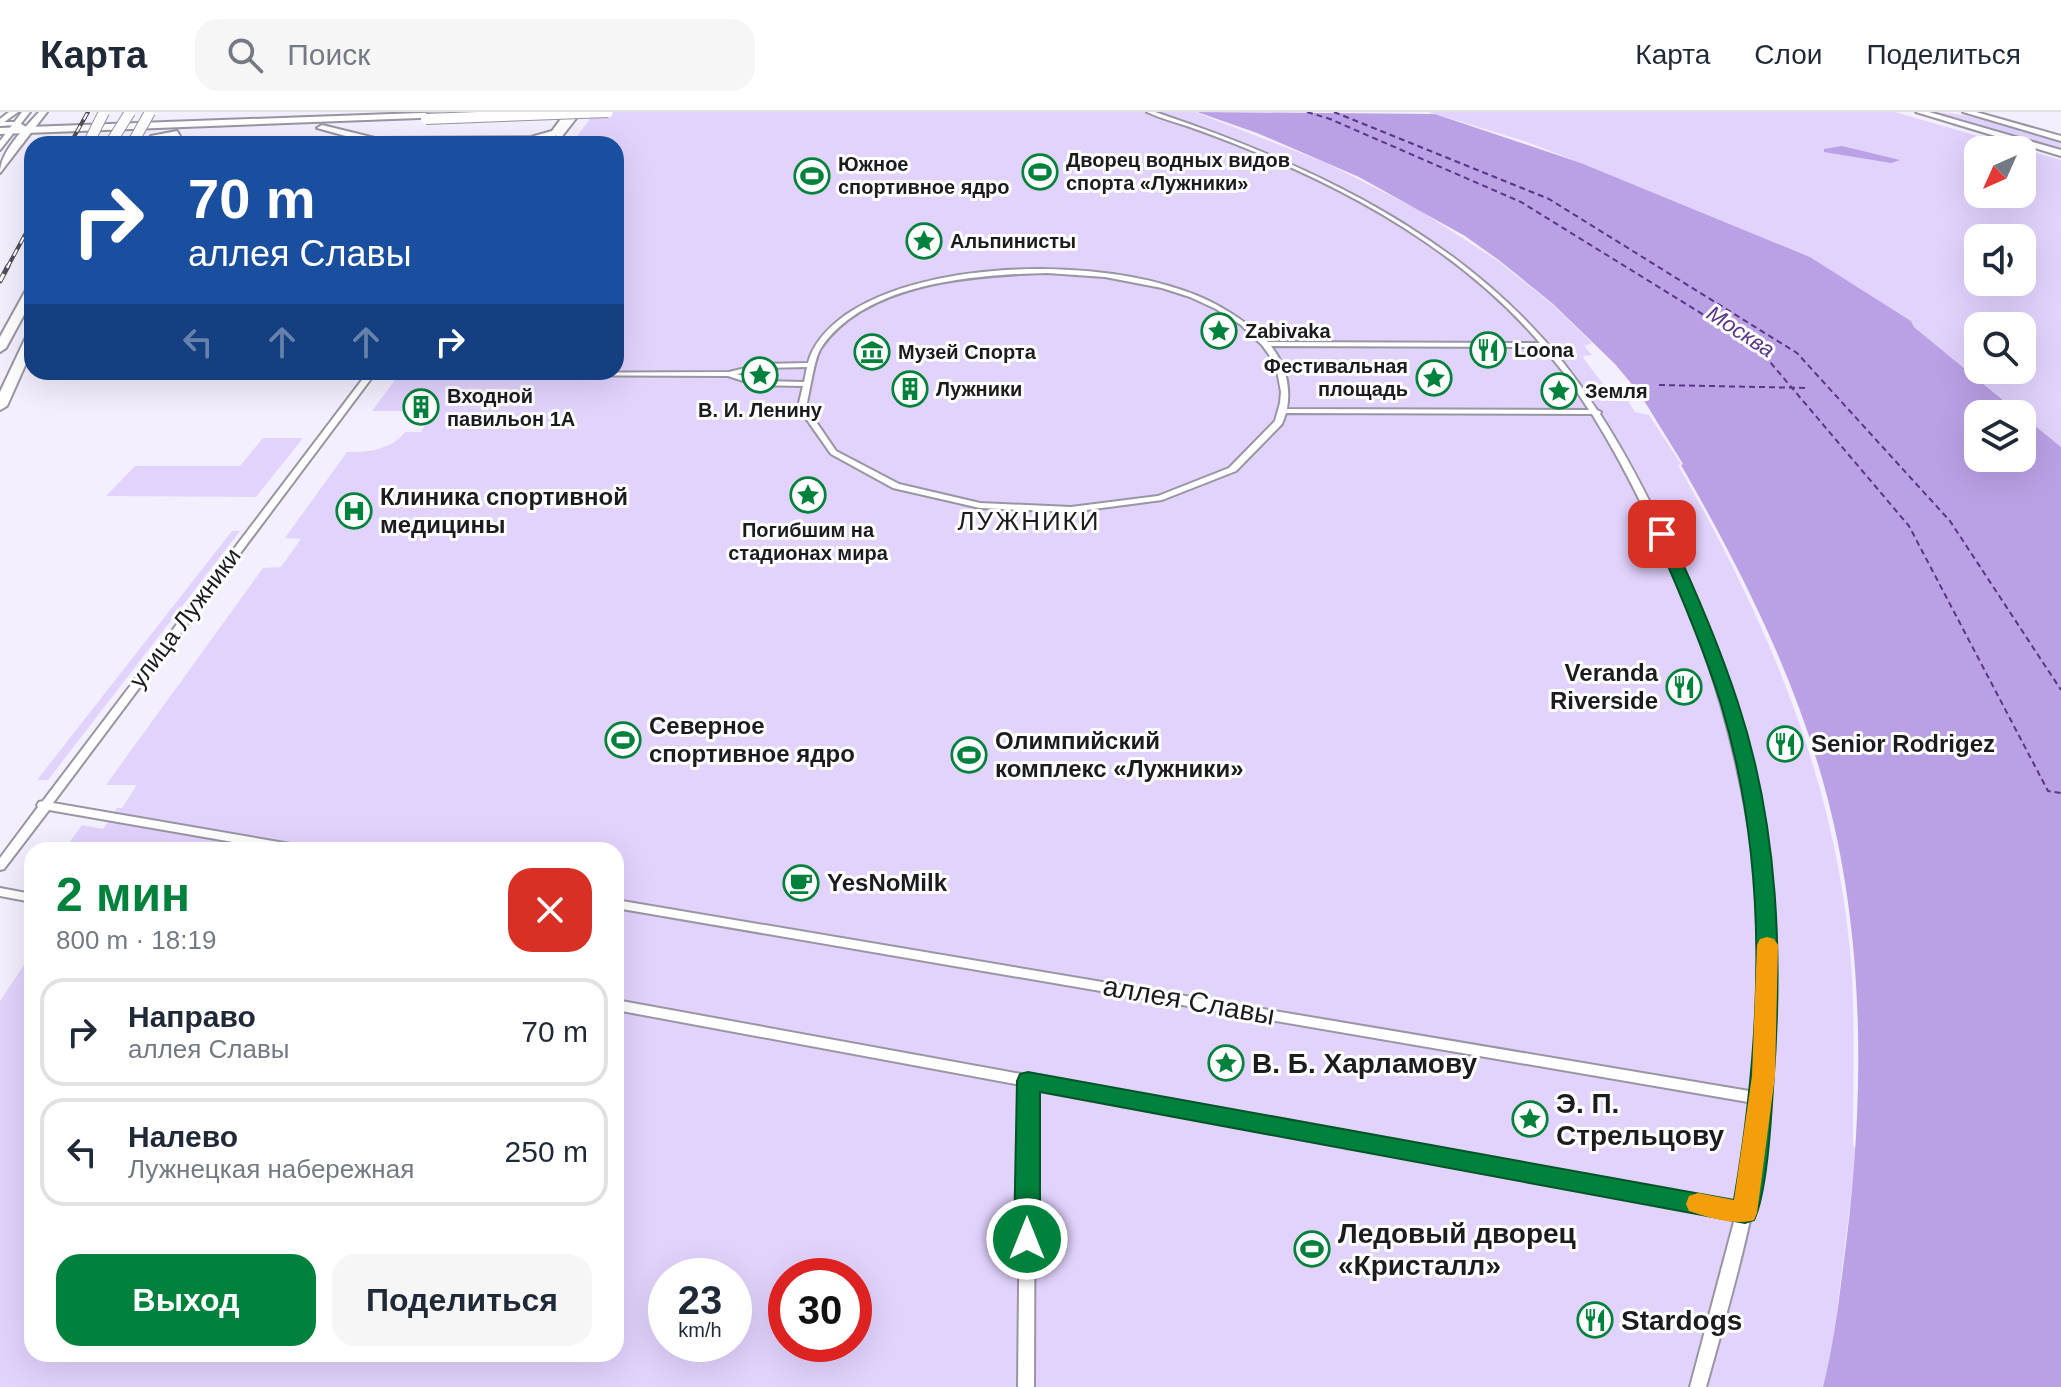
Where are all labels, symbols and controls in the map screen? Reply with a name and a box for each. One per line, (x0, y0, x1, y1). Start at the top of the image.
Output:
search box (195, 19, 755, 91)
icon: search (223, 33, 267, 77)
text: Карта (40, 34, 147, 76)
text: Поиск (287, 38, 370, 71)
text: Карта (1635, 39, 1710, 70)
text: Слои (1754, 39, 1822, 70)
text: Поделиться (1866, 39, 2021, 70)
north arrow (1964, 136, 2036, 208)
map controls (1964, 136, 2036, 472)
place label: Дворец водных видов спорта «Лужники» (1066, 149, 1290, 194)
place label: Южное спортивное ядро (838, 153, 1010, 198)
sports icon: Дворец водных видов спорта «Лужники» (1021, 153, 1059, 191)
sports icon: Южное спортивное ядро (793, 157, 831, 195)
text: 70 m (188, 167, 316, 230)
icon: right (56, 168, 160, 272)
place icon: Альпинисты (905, 222, 943, 260)
button: sound (1964, 224, 2036, 296)
place label: Альпинисты (950, 230, 1076, 252)
text: аллея Славы (188, 233, 412, 274)
water label: Москва (1702, 300, 1779, 362)
place icon: Zabivaka (1200, 312, 1238, 350)
button: search (1964, 312, 2036, 384)
icon: left (176, 320, 220, 364)
icon: ahead (260, 320, 304, 364)
icon: ahead (344, 320, 388, 364)
icon: right (428, 320, 472, 364)
place label: Zabivaka (1245, 320, 1331, 342)
restaurant icon: Loona (1469, 331, 1507, 369)
museum icon: Музей Спорта (853, 333, 891, 371)
place label: Loona (1514, 339, 1575, 361)
place label: Музей Спорта (898, 341, 1037, 363)
place label: Фестивальная площадь (1264, 355, 1408, 400)
place icon: В. И. Ленину (741, 356, 779, 394)
place icon: Фестивальная площадь (1415, 359, 1453, 397)
building icon: Лужники (891, 370, 929, 408)
place icon: Земля (1540, 372, 1578, 410)
place label: Лужники (936, 378, 1022, 400)
place label: Земля (1585, 380, 1648, 402)
place label: Входной павильон 1A (447, 385, 575, 430)
building icon: Входной павильон 1A (402, 388, 440, 426)
place label: В. И. Ленину (698, 399, 823, 421)
button: layers (1964, 400, 2036, 472)
place icon: Погибшим на стадионах мира (789, 476, 827, 514)
place label: Клиника спортивной медицины (380, 483, 628, 538)
hospital icon: Клиника спортивной медицины (335, 492, 373, 530)
pin (1628, 500, 1696, 568)
district label: ЛУЖНИКИ (958, 506, 1100, 536)
icon: arrive (1640, 512, 1684, 556)
place label: Погибшим на стадионах мира (728, 519, 889, 564)
street label: улица Лужники (123, 543, 246, 693)
place label: Veranda Riverside (1550, 659, 1659, 714)
restaurant icon: Veranda Riverside (1665, 668, 1703, 706)
place label: Северное спортивное ядро (649, 712, 855, 767)
sports icon: Северное спортивное ядро (604, 721, 642, 759)
restaurant icon: Senior Rodrigez (1766, 725, 1804, 763)
place label: Олимпийский комплекс «Лужники» (995, 727, 1243, 782)
place label: Senior Rodrigez (1811, 730, 1995, 757)
sports icon: Олимпийский комплекс «Лужники» (950, 736, 988, 774)
cafe icon: YesNoMilk (782, 864, 820, 902)
text: 2 мин (56, 868, 190, 921)
button: close (508, 868, 592, 952)
place label: YesNoMilk (827, 869, 948, 896)
text: 800 m · 18:19 (56, 925, 216, 955)
street label: аллея Славы (1101, 970, 1277, 1031)
text: Направо (128, 1000, 256, 1033)
icon: right (60, 1010, 104, 1054)
text: 70 m (521, 1015, 588, 1048)
text: аллея Славы (128, 1034, 289, 1064)
place icon: В. Б. Харламову (1207, 1044, 1245, 1082)
place label: В. Б. Харламову (1252, 1048, 1477, 1079)
place label: Э. П. Стрельцову (1556, 1088, 1724, 1151)
place icon: Э. П. Стрельцову (1511, 1100, 1549, 1138)
text: Налево (128, 1120, 238, 1153)
icon: left (60, 1130, 104, 1174)
text: 250 m (505, 1135, 588, 1168)
text: Лужнецкая набережная (128, 1154, 414, 1184)
position arrow (985, 1197, 1069, 1281)
place label: Ледовый дворец «Кристалл» (1338, 1218, 1576, 1281)
sports icon: Ледовый дворец «Кристалл» (1293, 1230, 1331, 1268)
button: Выход (56, 1254, 316, 1346)
button: Поделиться (332, 1254, 592, 1346)
speed limit sign: 30 (768, 1258, 872, 1362)
text: 23 (678, 1278, 722, 1322)
restaurant icon: Stardogs (1576, 1301, 1614, 1339)
place label: Stardogs (1621, 1305, 1742, 1336)
text: km/h (678, 1319, 722, 1341)

